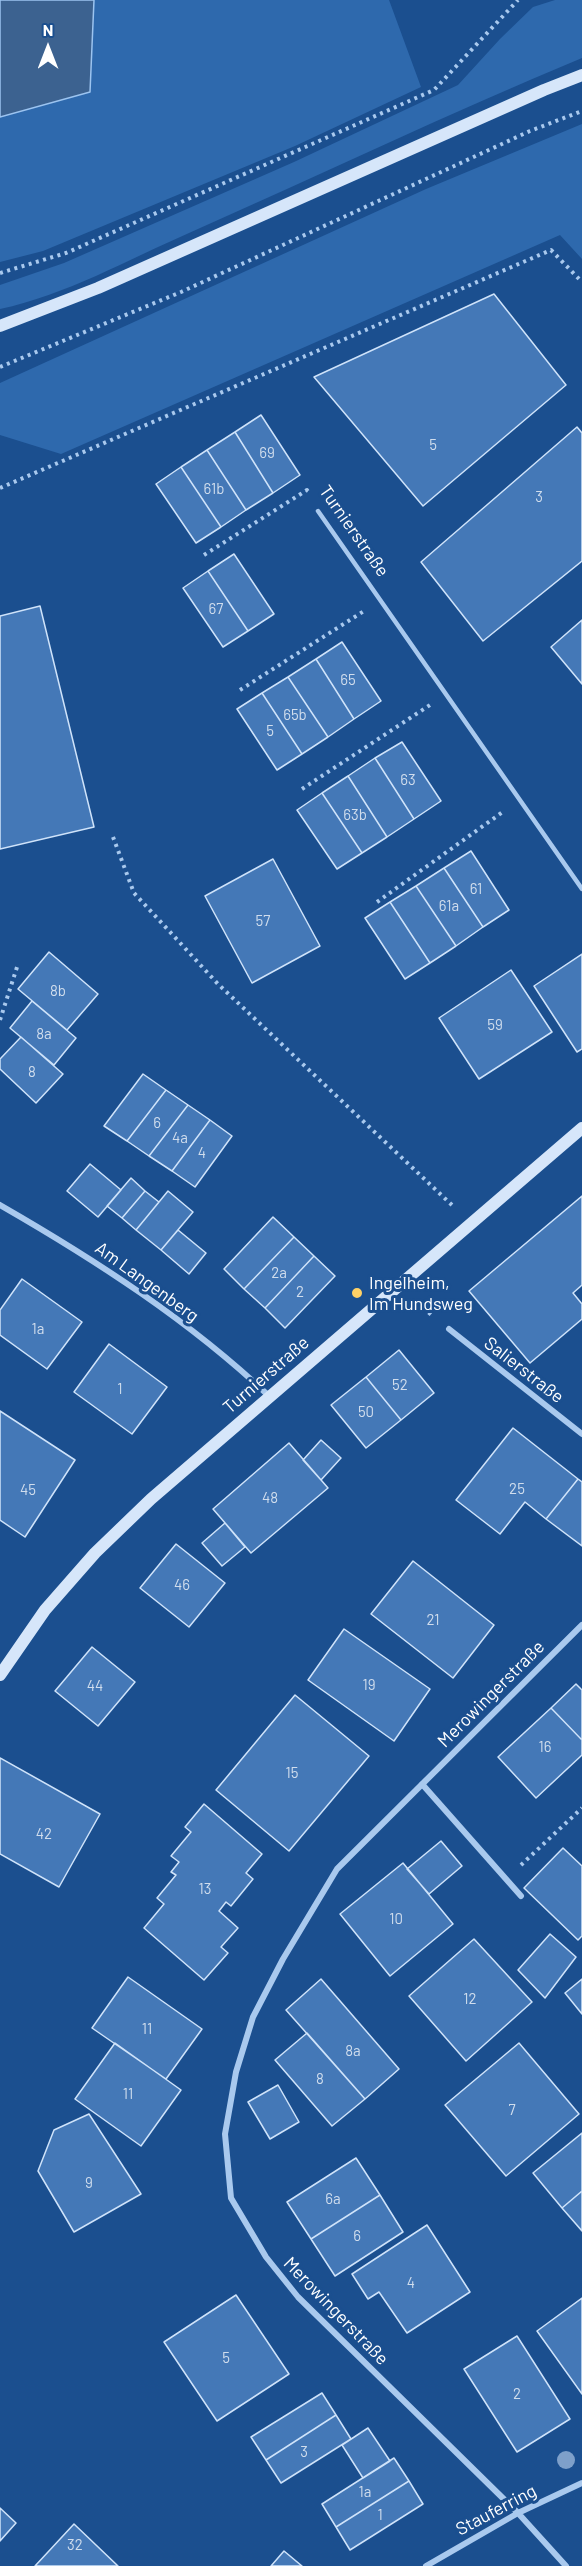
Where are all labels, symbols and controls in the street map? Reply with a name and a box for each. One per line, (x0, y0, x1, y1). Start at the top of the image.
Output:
north arrow (18, 18, 78, 78)
text: N (43, 20, 53, 39)
house number: 5 (429, 436, 437, 454)
house number: 69 (259, 444, 275, 462)
house number: 61b (204, 480, 224, 498)
street label: Turnierstraße (315, 481, 393, 581)
house number: 3 (535, 488, 543, 506)
house number: 67 (209, 600, 223, 618)
house number: 65 (340, 671, 356, 689)
house number: 65b (283, 706, 307, 724)
house number: 5 (266, 722, 274, 740)
house number: 63 (400, 771, 416, 789)
house number: 63b (343, 806, 367, 824)
house number: 61 (470, 880, 482, 898)
house number: 61a (439, 897, 459, 915)
house number: 57 (256, 912, 270, 930)
house number: 8b (50, 982, 66, 1000)
house number: 59 (487, 1016, 503, 1034)
house number: 8a (36, 1025, 52, 1043)
house number: 8 (28, 1063, 36, 1081)
house number: 6 (153, 1114, 161, 1132)
house number: 4a (172, 1129, 188, 1147)
house number: 4 (198, 1144, 206, 1162)
street label: Am Langenberg (91, 1237, 203, 1327)
house number: 2a (271, 1264, 287, 1282)
place label: Ingelheim, Im Hundsweg (369, 1272, 473, 1314)
house number: 2 (296, 1283, 304, 1301)
marker: Ingelheim, Im Hundsweg (350, 1286, 364, 1300)
house number: 1a (32, 1320, 44, 1338)
street label: Turnierstraße (219, 1332, 313, 1418)
street label: Salierstraße (480, 1332, 568, 1408)
house number: 52 (392, 1376, 408, 1394)
house number: 1 (117, 1380, 123, 1398)
house number: 50 (358, 1403, 374, 1421)
house number: 25 (509, 1480, 525, 1498)
house number: 45 (20, 1481, 36, 1499)
house number: 48 (262, 1489, 278, 1507)
house number: 46 (174, 1576, 190, 1594)
house number: 21 (426, 1611, 440, 1629)
street label: Merowingerstraße (433, 1636, 549, 1752)
house number: 19 (362, 1676, 376, 1694)
house number: 44 (87, 1677, 103, 1695)
house number: 16 (539, 1738, 551, 1756)
house number: 15 (286, 1764, 298, 1782)
house number: 42 (36, 1825, 52, 1843)
house number: 13 (199, 1880, 211, 1898)
house number: 10 (389, 1910, 403, 1928)
house number: 12 (463, 1990, 477, 2008)
house number: 11 (142, 2020, 152, 2038)
house number: 8a (345, 2042, 361, 2060)
house number: 8 (316, 2070, 324, 2088)
house number: 11 (123, 2085, 133, 2103)
house number: 7 (508, 2101, 516, 2119)
house number: 9 (85, 2174, 93, 2192)
house number: 6a (325, 2190, 341, 2208)
house number: 6 (353, 2227, 361, 2245)
street label: Merowingerstraße (279, 2252, 393, 2370)
house number: 4 (407, 2274, 415, 2292)
house number: 5 (222, 2349, 230, 2367)
house number: 2 (513, 2385, 521, 2403)
house number: 3 (300, 2443, 308, 2461)
street label: Stauferring (452, 2480, 540, 2540)
house number: 1a (359, 2483, 371, 2501)
house number: 1 (377, 2506, 383, 2524)
house number: 32 (67, 2536, 83, 2554)

